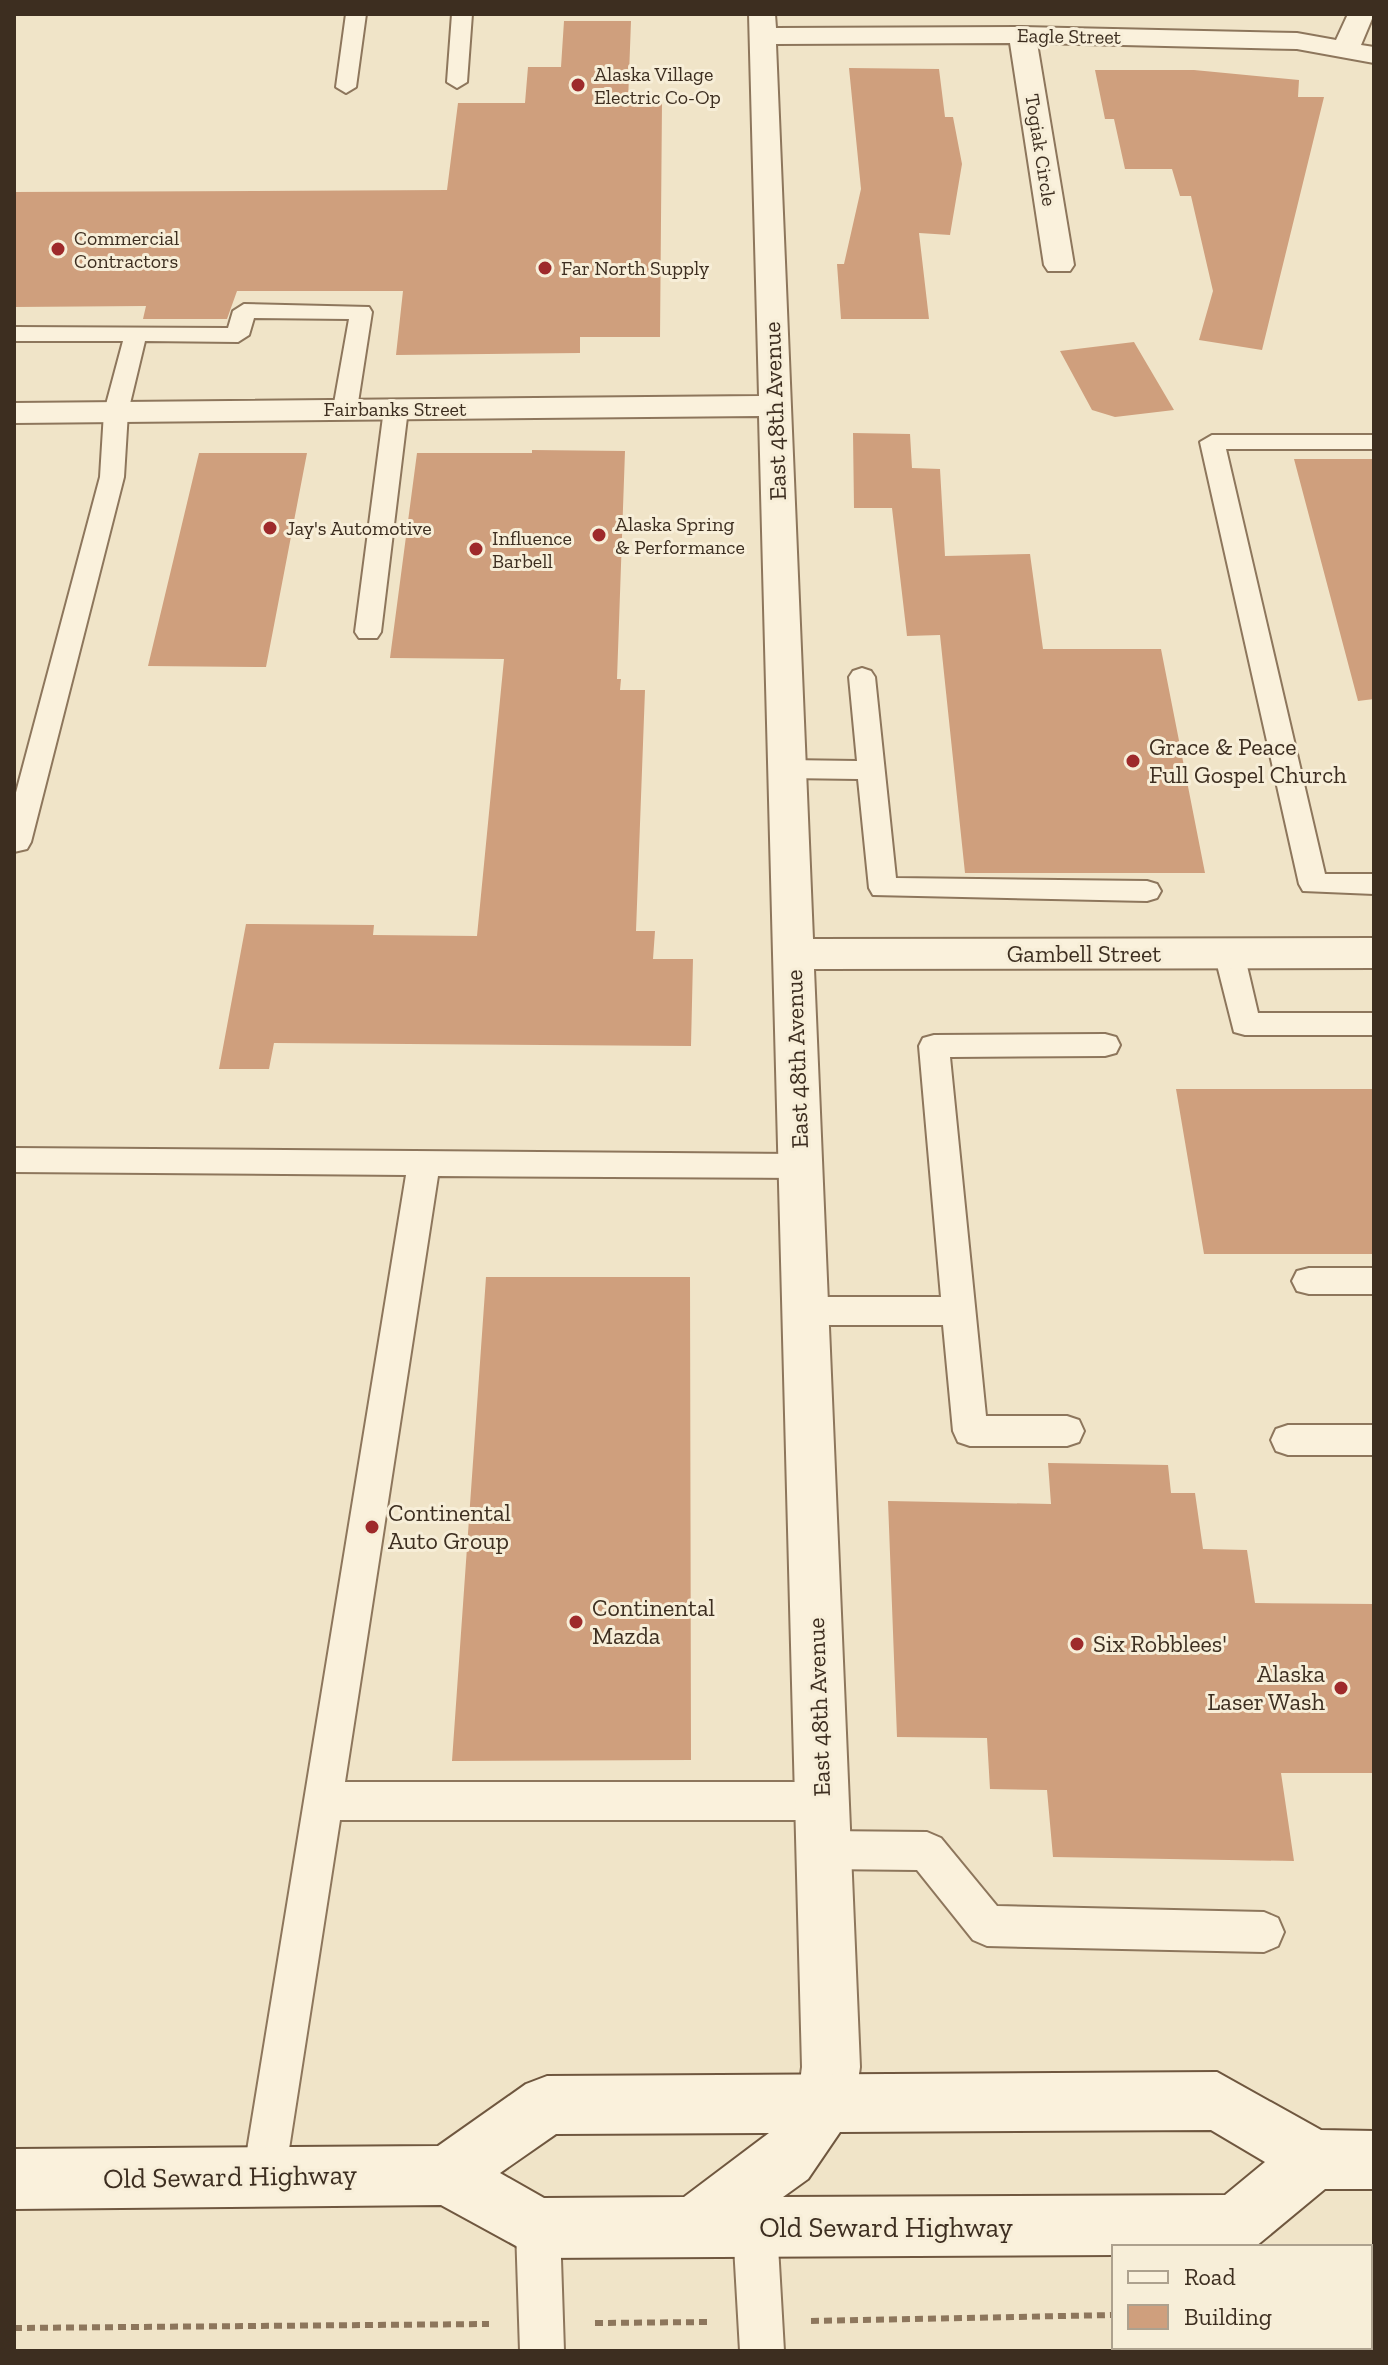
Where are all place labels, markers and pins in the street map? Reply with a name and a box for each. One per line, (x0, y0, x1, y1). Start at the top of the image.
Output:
place label: Alaska Village Electric Co-Op (594, 62, 721, 109)
marker: Alaska Village Electric Co-Op (569, 76, 587, 94)
place label: Commercial Contractors (74, 226, 179, 273)
marker: Commercial Contractors (49, 240, 67, 258)
place label: Far North Supply (561, 256, 710, 280)
marker: Far North Supply (536, 259, 554, 277)
place label: Alaska Spring & Performance (615, 512, 745, 559)
place label: Jay's Automotive (286, 516, 432, 540)
marker: Jay's Automotive (261, 519, 279, 537)
place label: Influence Barbell (492, 526, 572, 573)
marker: Alaska Spring & Performance (590, 526, 608, 544)
marker: Influence Barbell (467, 540, 485, 558)
place label: Grace & Peace Full Gospel Church (1149, 732, 1347, 789)
marker: Grace & Peace Full Gospel Church (1124, 752, 1142, 770)
place label: Continental Auto Group (388, 1498, 511, 1555)
marker: Continental Auto Group (363, 1518, 381, 1536)
place label: Continental Mazda (592, 1593, 715, 1650)
marker: Continental Mazda (567, 1613, 585, 1631)
place label: Six Robblees' (1093, 1629, 1227, 1658)
marker: Six Robblees' (1068, 1635, 1086, 1653)
place label: Alaska Laser Wash (1207, 1659, 1326, 1716)
marker: Alaska Laser Wash (1332, 1679, 1350, 1697)

